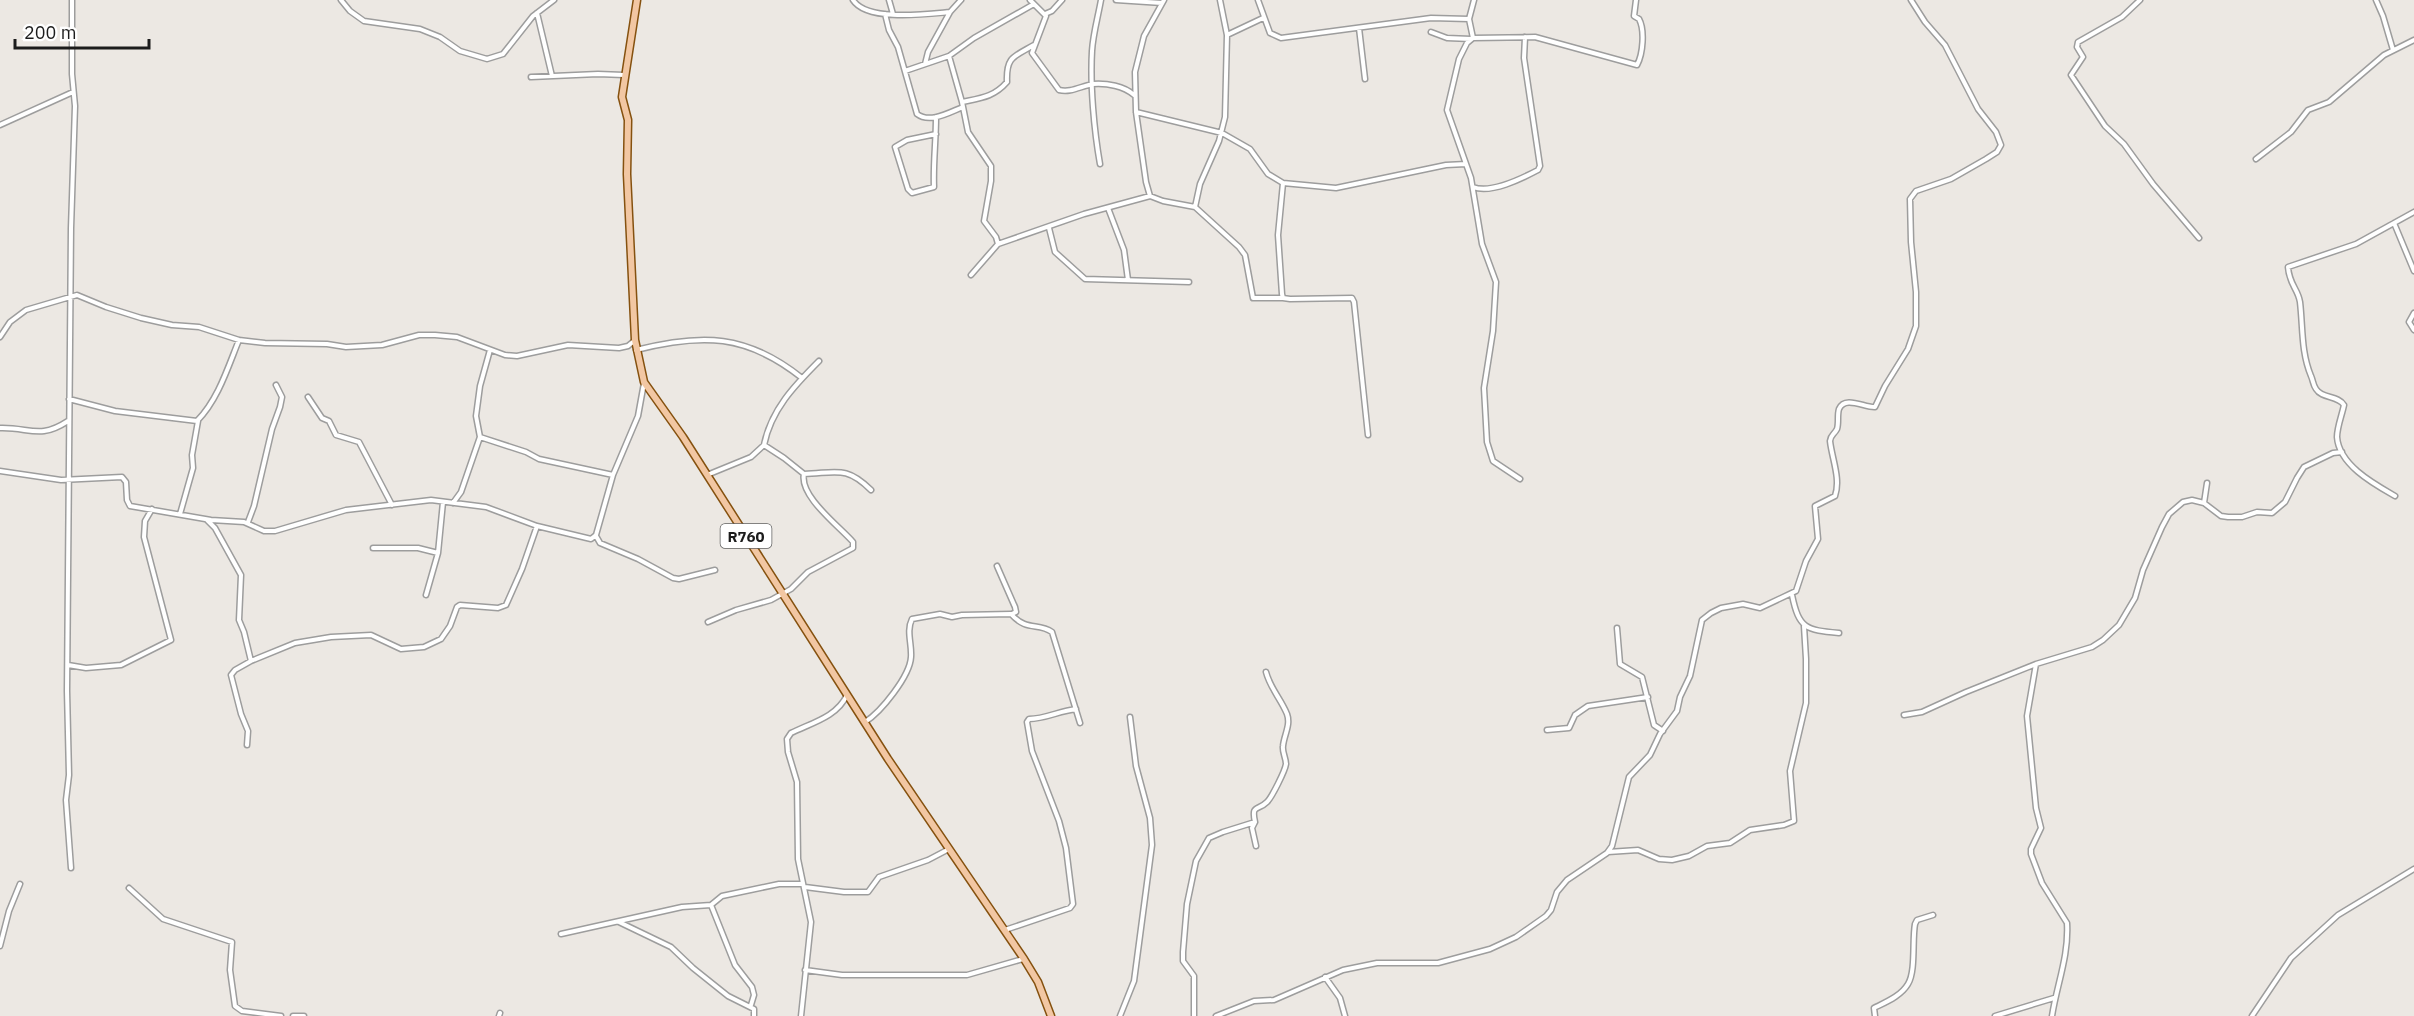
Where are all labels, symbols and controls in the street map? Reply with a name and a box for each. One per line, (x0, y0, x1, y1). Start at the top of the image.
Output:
scale bar (15, 12, 148, 50)
text: 200 m (24, 21, 76, 44)
road number: R760 (720, 524, 771, 548)

